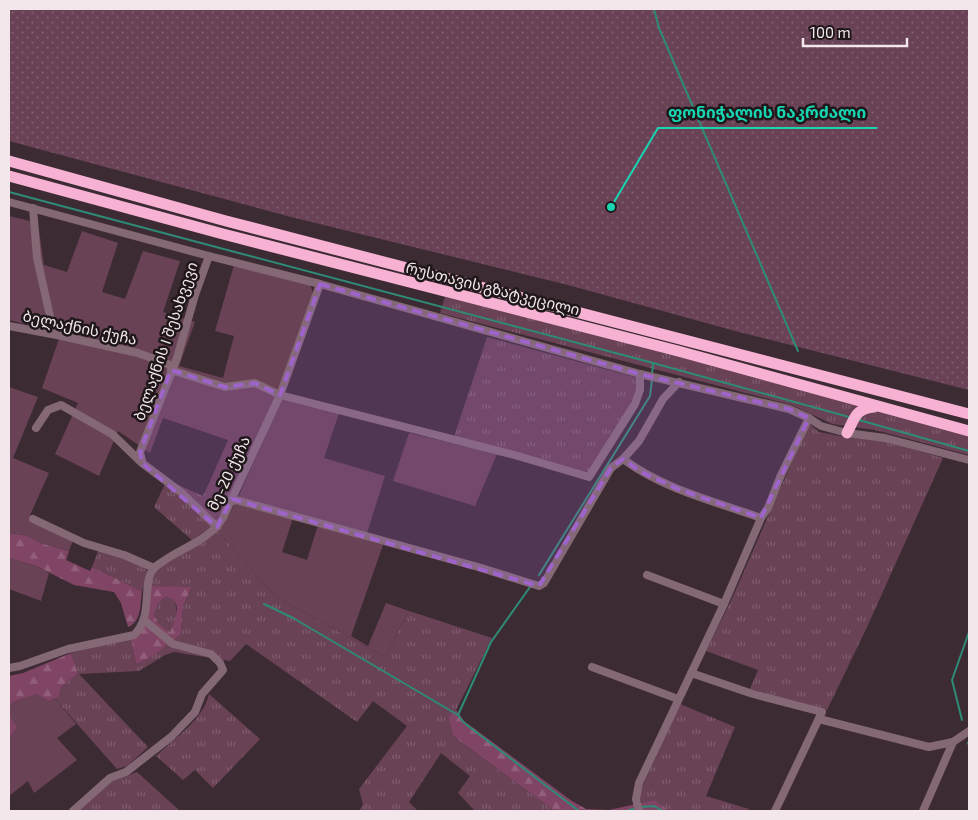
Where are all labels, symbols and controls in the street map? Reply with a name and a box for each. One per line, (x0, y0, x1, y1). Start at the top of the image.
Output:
scale bar (803, 15, 907, 47)
text: 100 m (810, 23, 851, 41)
callout: ფონიჭალის ნაკრძალი (658, 97, 877, 128)
text: ფონიჭალის ნაკრძალი (668, 102, 866, 123)
street label: რუსთავის გზატკეცილი (404, 258, 582, 319)
street label: ბელაქნის I შესახვევი (129, 259, 202, 423)
street label: ბელაქნის ქუჩა (21, 306, 139, 349)
street label: მე-20 ქუჩა (203, 433, 254, 514)

